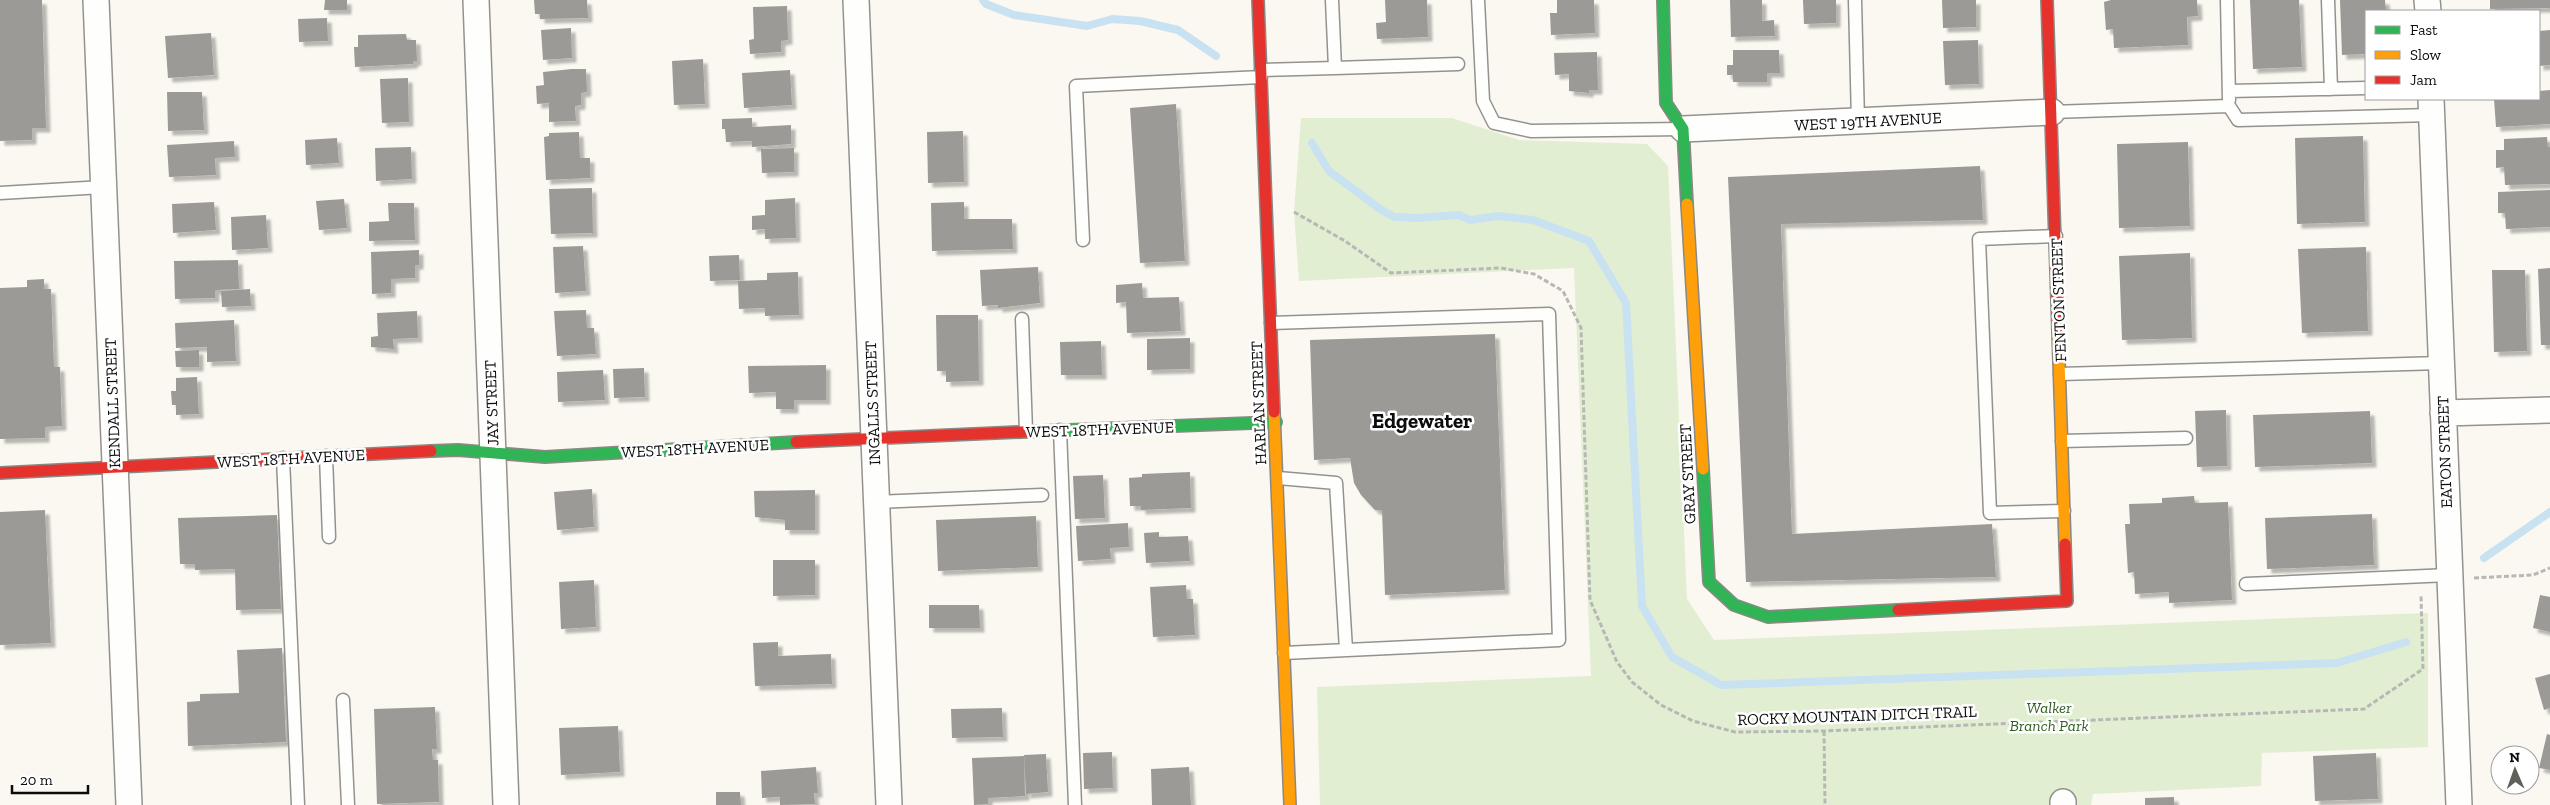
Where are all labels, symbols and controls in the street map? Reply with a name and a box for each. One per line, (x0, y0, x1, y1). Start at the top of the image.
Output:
legend (2365, 10, 2540, 100)
text: Fast (2410, 21, 2438, 39)
text: Slow (2410, 46, 2442, 64)
text: Jam (2410, 71, 2437, 89)
street label: WEST 19TH AVENUE (1794, 108, 1942, 135)
street label: FENTON STREET (2047, 238, 2070, 362)
street label: KENDALL STREET (101, 337, 124, 468)
street label: INGALLS STREET (861, 340, 884, 466)
street label: HARLAN STREET (1247, 341, 1270, 465)
street label: JAY STREET (481, 360, 502, 446)
street label: EATON STREET (2433, 395, 2456, 509)
district label: Edgewater (1372, 408, 1472, 433)
street label: WEST 18TH AVENUE (1026, 417, 1174, 442)
street label: GRAY STREET (1675, 423, 1700, 524)
street label: WEST 18TH AVENUE (621, 435, 769, 462)
street label: WEST 18TH AVENUE (217, 445, 365, 472)
park label: Walker Branch Park (2009, 698, 2089, 735)
street label: ROCKY MOUNTAIN DITCH TRAIL (1737, 702, 1977, 729)
north arrow (2490, 745, 2540, 795)
text: N (2509, 749, 2521, 766)
scale bar (12, 762, 89, 794)
text: 20 m (20, 771, 53, 789)

